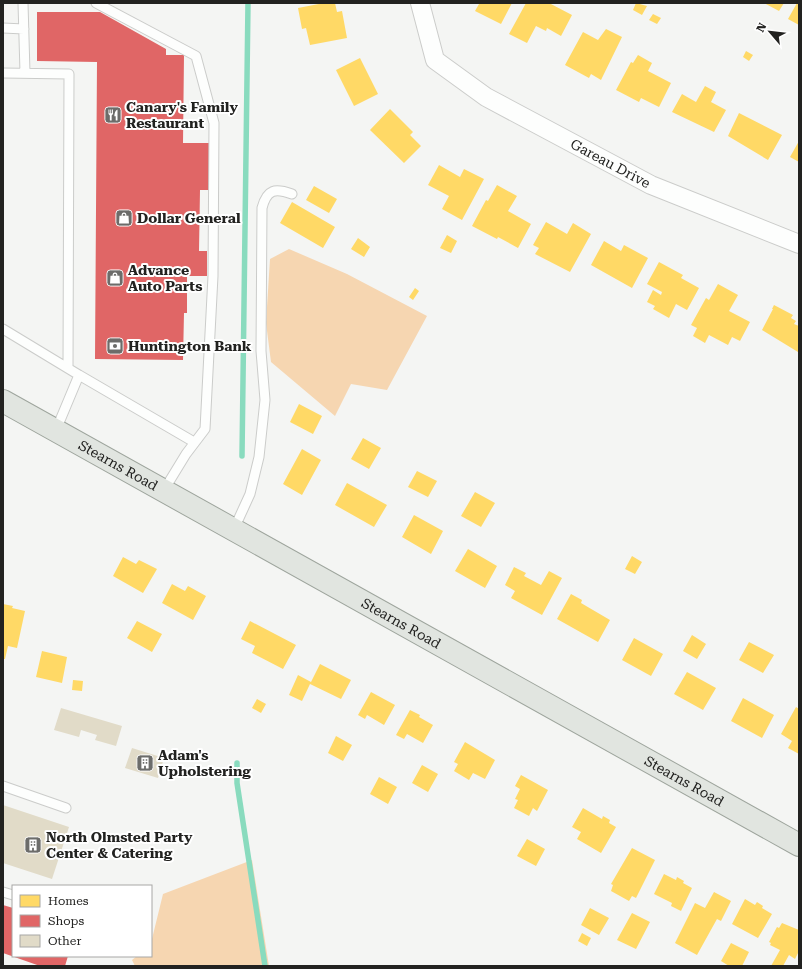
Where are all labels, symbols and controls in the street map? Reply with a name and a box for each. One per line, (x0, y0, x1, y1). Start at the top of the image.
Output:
north arrow (750, 12, 790, 52)
text: N (754, 20, 770, 34)
place label: Canary's Family Restaurant (126, 99, 238, 131)
restaurant icon: Canary's Family Restaurant (103, 105, 123, 125)
street label: Gareau Drive (568, 136, 653, 191)
shop icon: Dollar General (114, 208, 134, 228)
place label: Dollar General (137, 210, 241, 226)
place label: Advance Auto Parts (128, 262, 202, 294)
shop icon: Advance Auto Parts (105, 268, 125, 288)
bank icon: Huntington Bank (105, 336, 125, 356)
place label: Huntington Bank (128, 338, 252, 354)
street label: Stearns Road (76, 437, 161, 494)
street label: Stearns Road (359, 595, 444, 652)
place label: Adam's Upholstering (158, 747, 251, 779)
street label: Stearns Road (642, 752, 727, 809)
building icon: Adam's Upholstering (135, 753, 155, 773)
place label: North Olmsted Party Center & Catering (46, 829, 193, 861)
building icon: North Olmsted Party Center & Catering (23, 835, 43, 855)
legend (12, 885, 152, 957)
text: Homes (48, 894, 89, 908)
text: Shops (48, 914, 84, 928)
text: Other (48, 934, 81, 948)

